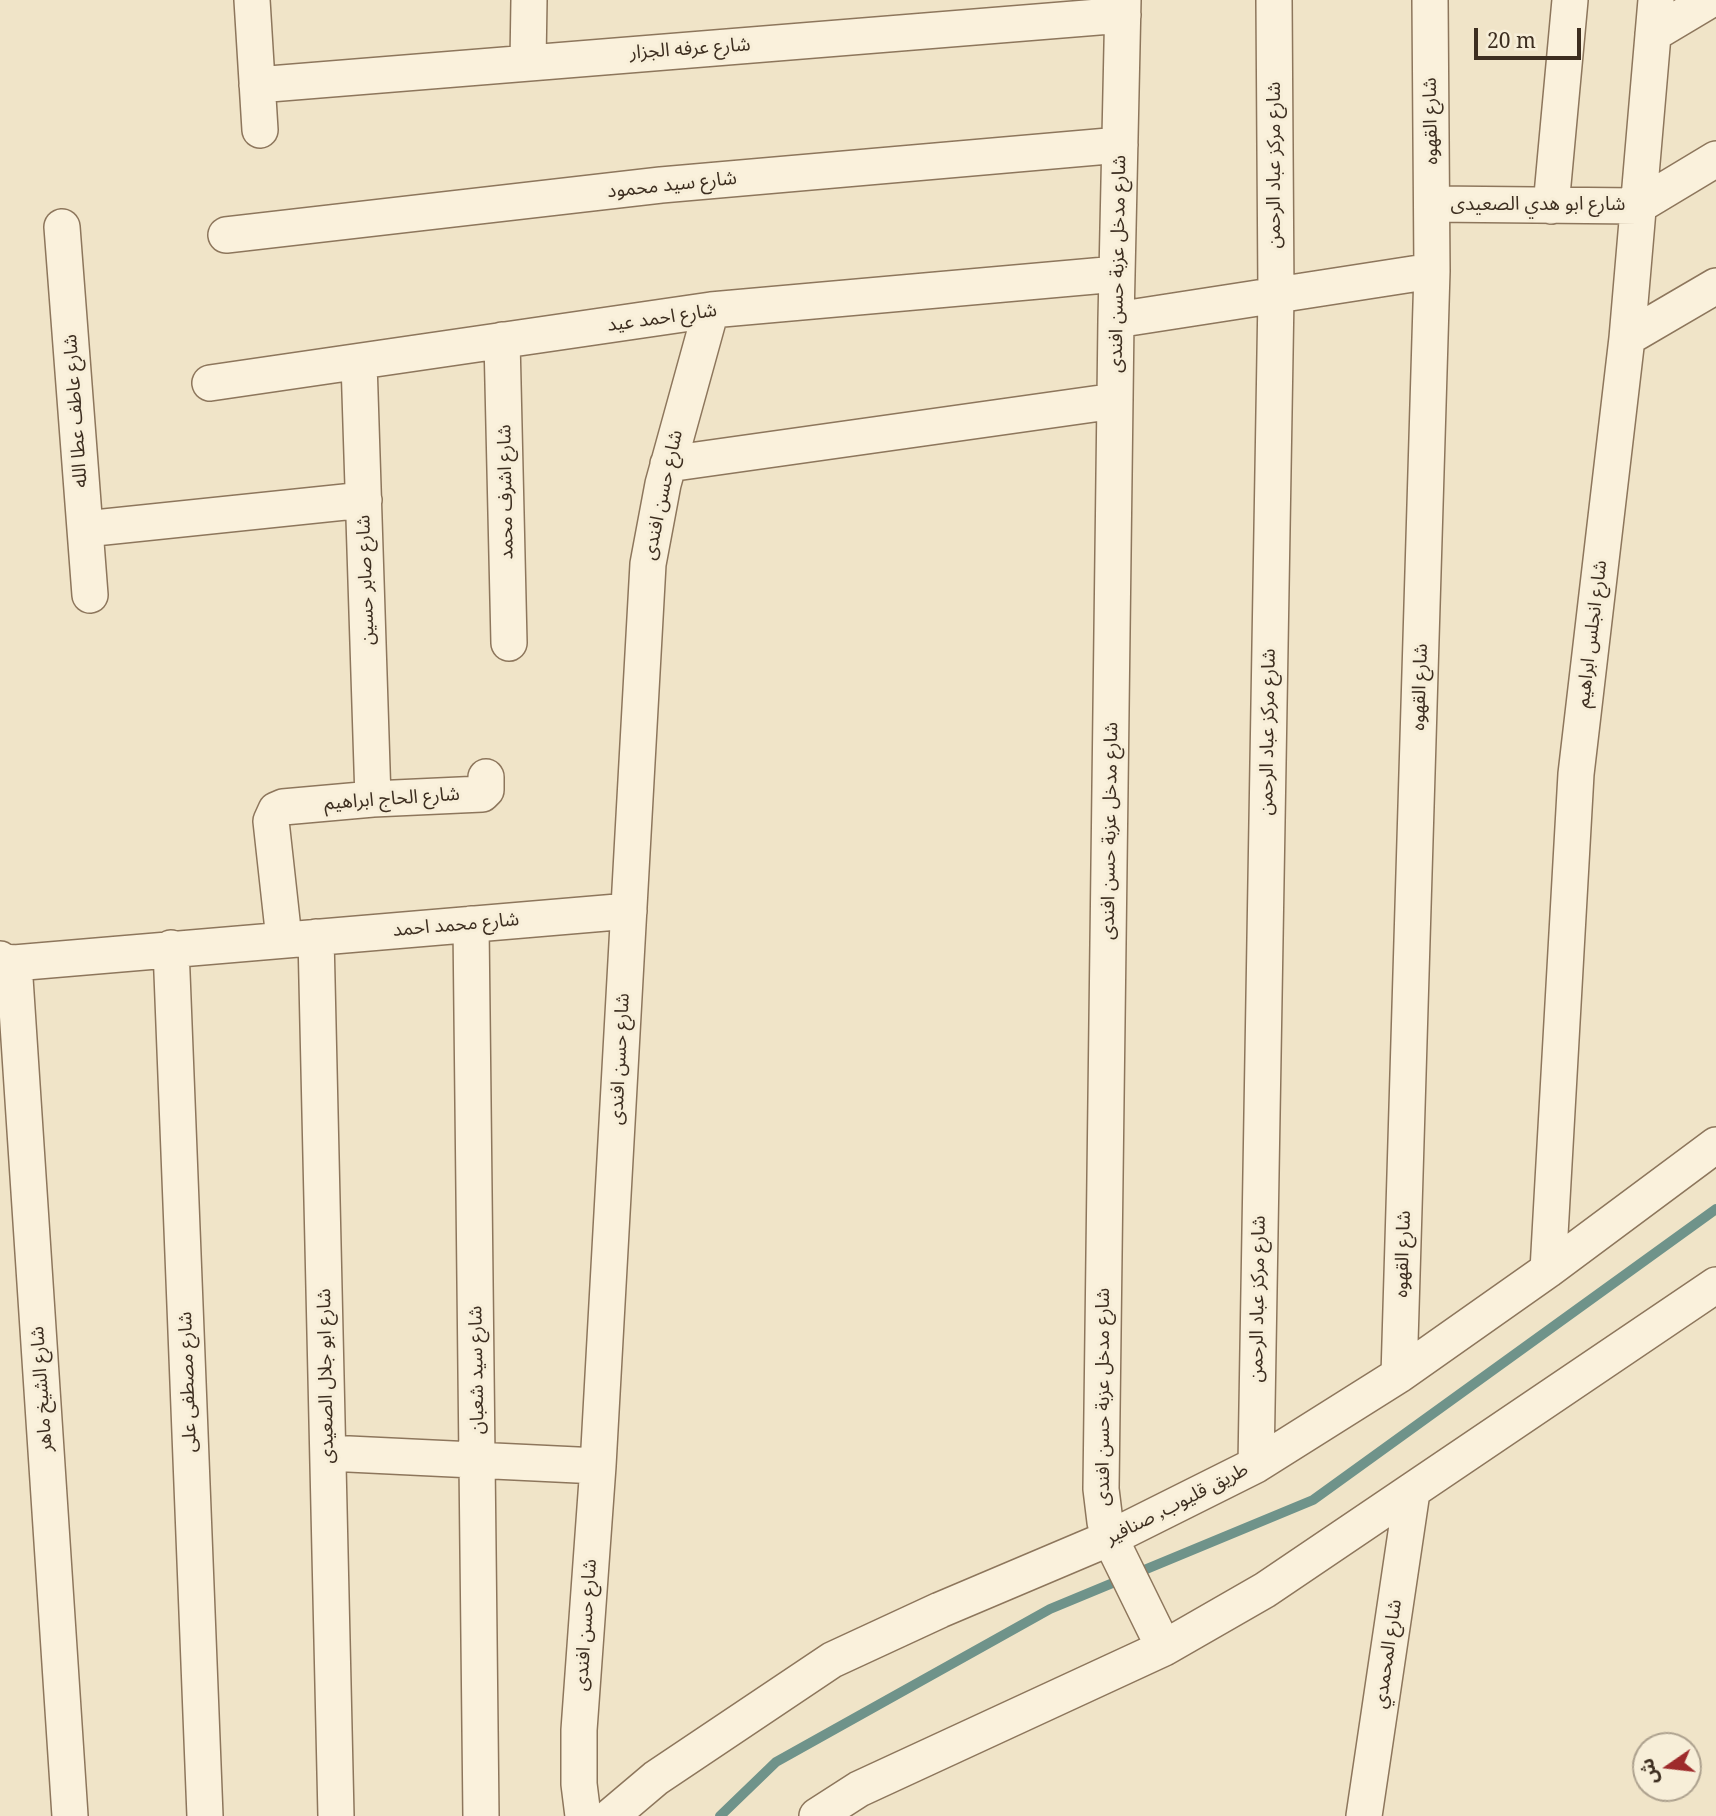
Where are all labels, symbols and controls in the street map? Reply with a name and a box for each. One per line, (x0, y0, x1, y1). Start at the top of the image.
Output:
scale bar (1478, 14, 1585, 58)
text: 20 m (1487, 26, 1536, 54)
street label: شارع عرفه الجزار (629, 33, 751, 65)
street label: شارع القهوه (1419, 77, 1443, 165)
street label: شارع مركز عباد الرحمن (1264, 82, 1286, 248)
street label: شارع مدخل عزبة حسن افندى (1105, 155, 1131, 373)
street label: شارع سيد محمود (606, 167, 738, 203)
street label: شارع ابو هدي الصعيدى (1451, 194, 1625, 216)
street label: شارع احمد عيد (606, 299, 718, 337)
street label: شارع عاطف عطا الله (59, 334, 93, 488)
street label: شارع اشرف محمد (493, 424, 519, 560)
street label: شارع حسن افندى (638, 428, 688, 562)
street label: شارع صابر حسين (352, 514, 380, 646)
street label: شارع انجلس ابراهيم (1572, 559, 1612, 709)
street label: شارع القهوه (1407, 643, 1433, 731)
street label: شارع مركز عباد الرحمن (1255, 648, 1281, 816)
street label: شارع مدخل عزبة حسن افندى (1097, 722, 1123, 940)
street label: شارع الحاج ابراهيم (323, 783, 461, 815)
street label: شارع محمد احمد (392, 908, 520, 942)
street label: شارع حسن افندى (605, 992, 635, 1126)
street label: شارع القهوه (1390, 1210, 1416, 1298)
street label: شارع مركز عباد الرحمن (1245, 1215, 1271, 1383)
street label: شارع ابو جلال الصعيدى (313, 1288, 339, 1464)
street label: شارع مدخل عزبة حسن افندى (1093, 1288, 1115, 1506)
street label: شارع سيد شعبان (464, 1305, 490, 1435)
street label: شارع مصطفى على (174, 1311, 202, 1453)
street label: شارع الشيخ ماهر (26, 1325, 58, 1453)
street label: طريق قليوب, صنافير (1102, 1458, 1252, 1550)
street label: شارع حسن افندى (570, 1558, 602, 1692)
street label: شارع المحمدي (1369, 1598, 1407, 1710)
north arrow (1632, 1732, 1702, 1802)
text: ش (1633, 1756, 1664, 1787)

